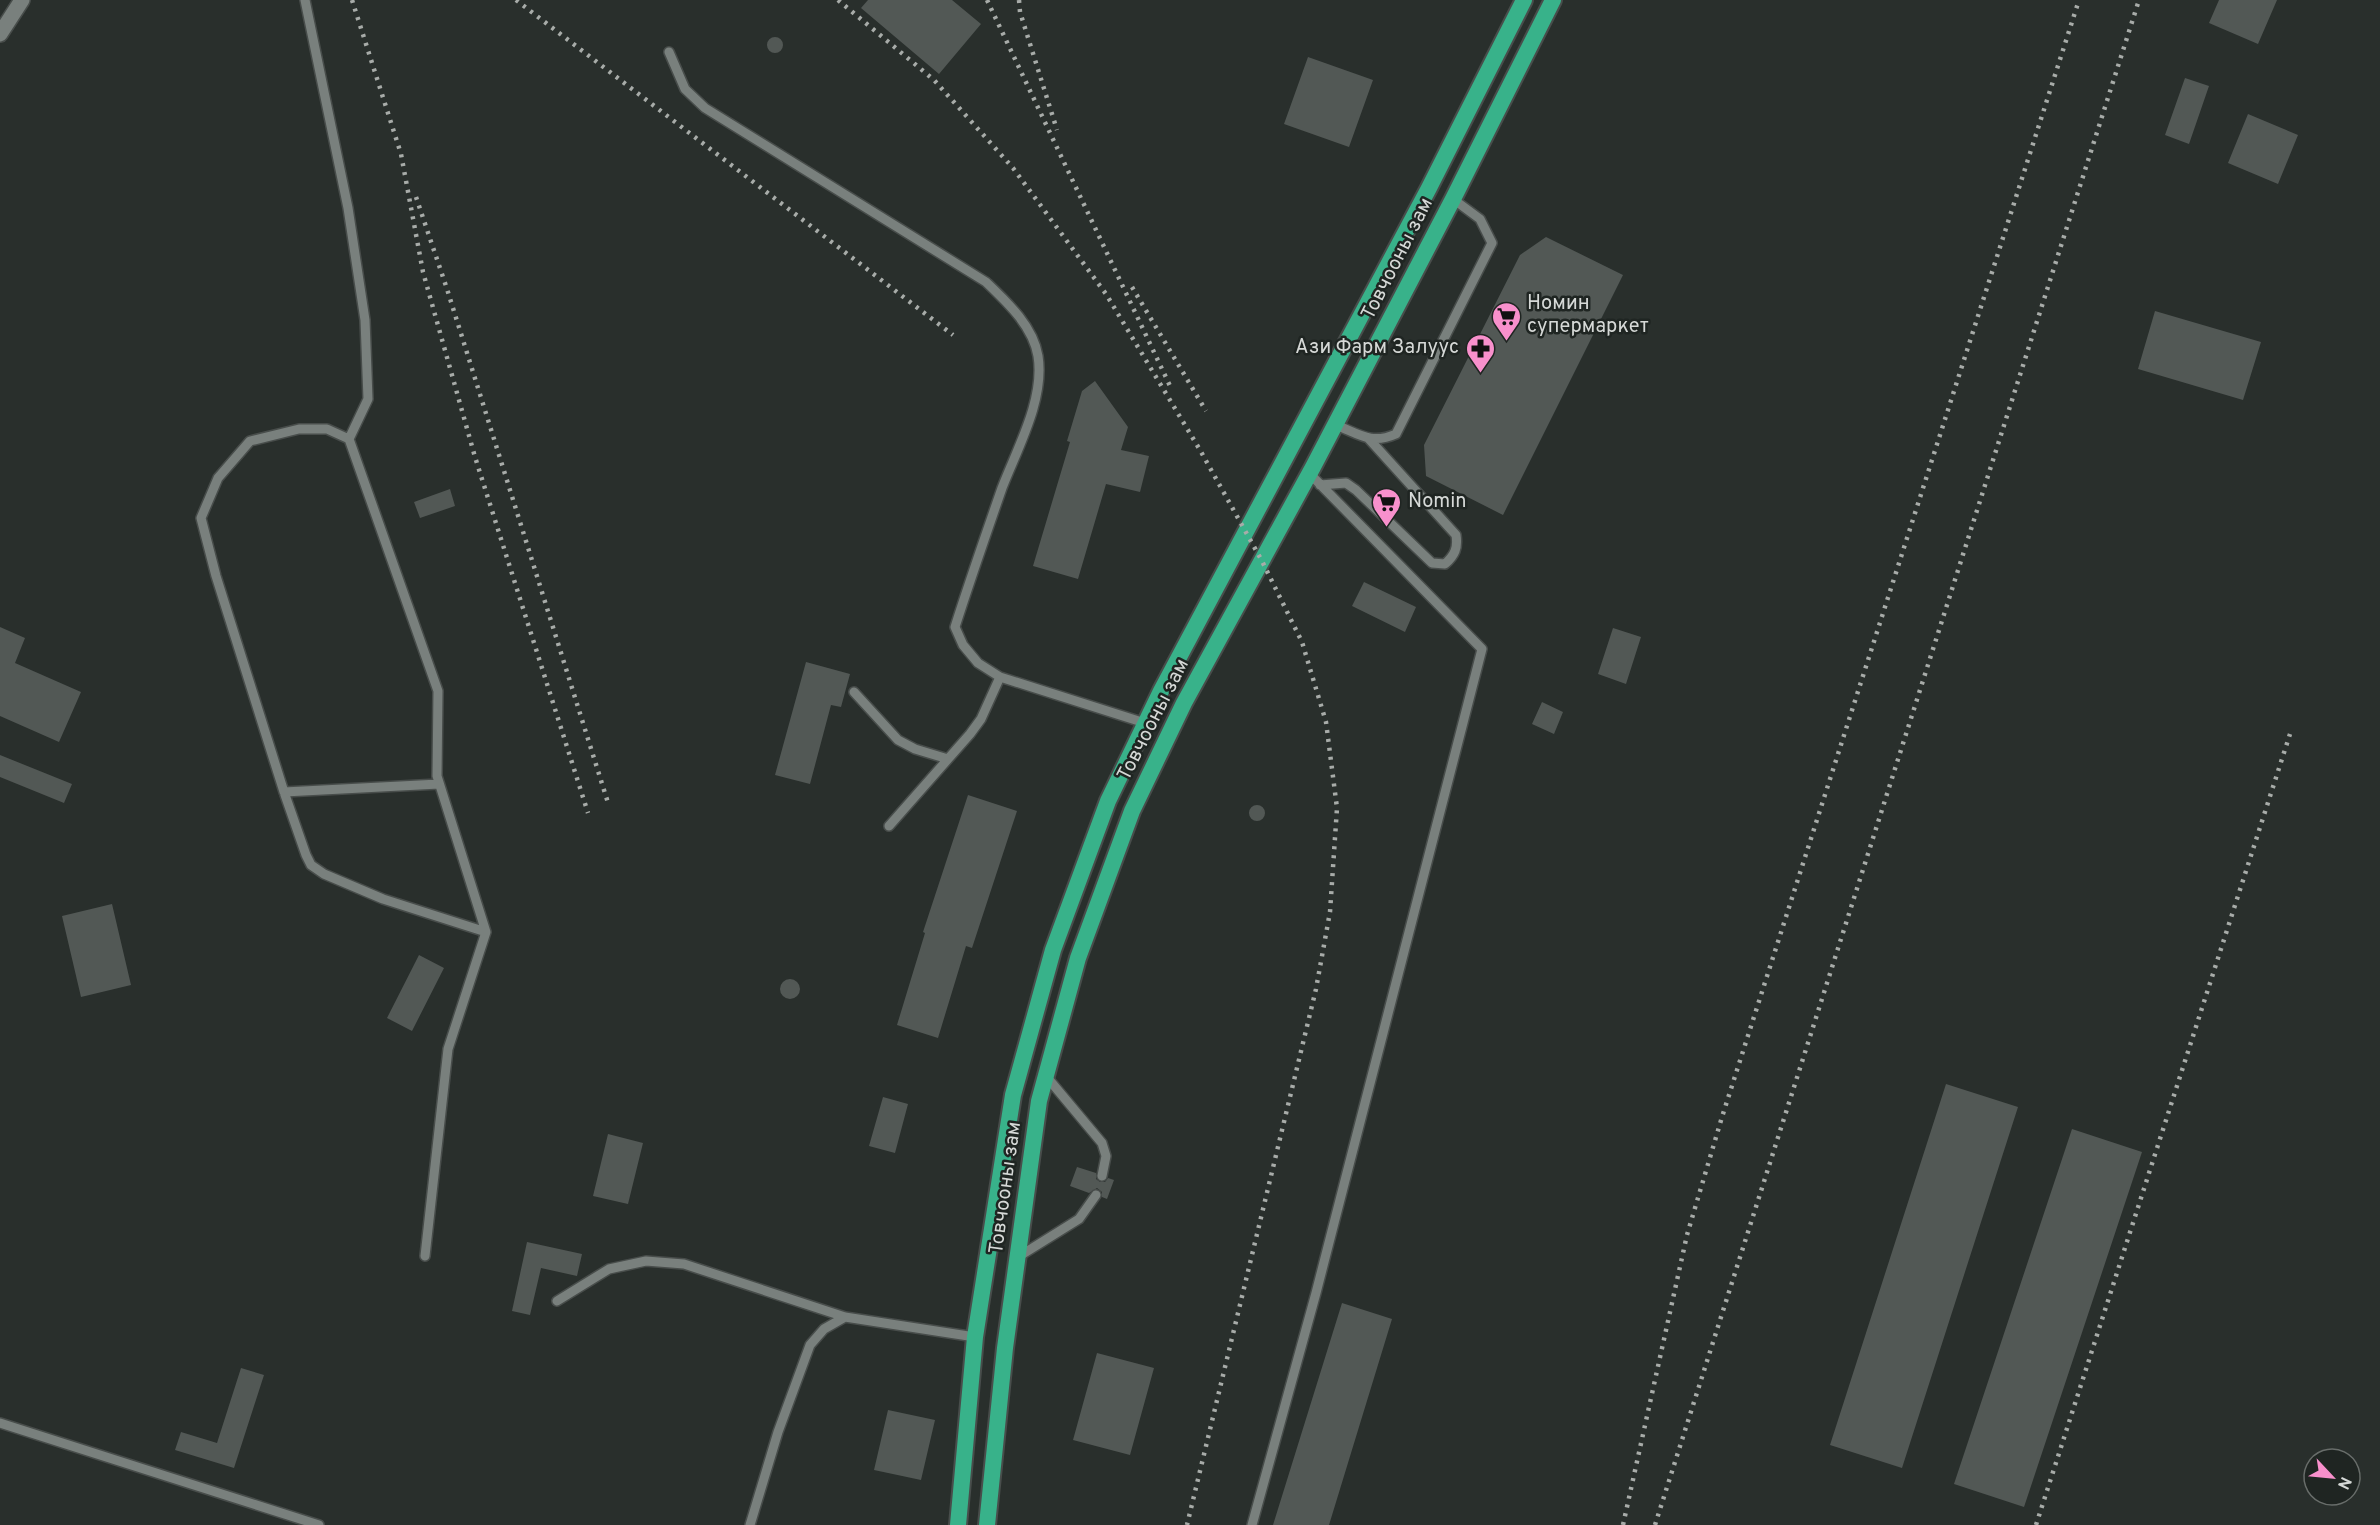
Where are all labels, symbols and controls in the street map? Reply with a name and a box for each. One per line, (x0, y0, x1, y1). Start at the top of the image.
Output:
street label: Товчооны зам (1356, 194, 1440, 324)
place label: Номин супермаркет (1527, 291, 1649, 340)
supermarket icon: Номин супермаркет (1490, 300, 1522, 342)
pharmacy icon: Ази Фарм Залуус (1464, 332, 1496, 374)
place label: Ази Фарм Залуус (1295, 335, 1459, 361)
supermarket icon: Nomin (1371, 486, 1403, 528)
place label: Nomin (1408, 489, 1467, 515)
street label: Товчооны зам (1112, 655, 1196, 785)
street label: Товчооны зам (984, 1120, 1028, 1256)
north arrow (2302, 1447, 2362, 1507)
text: N (2332, 1473, 2355, 1492)

